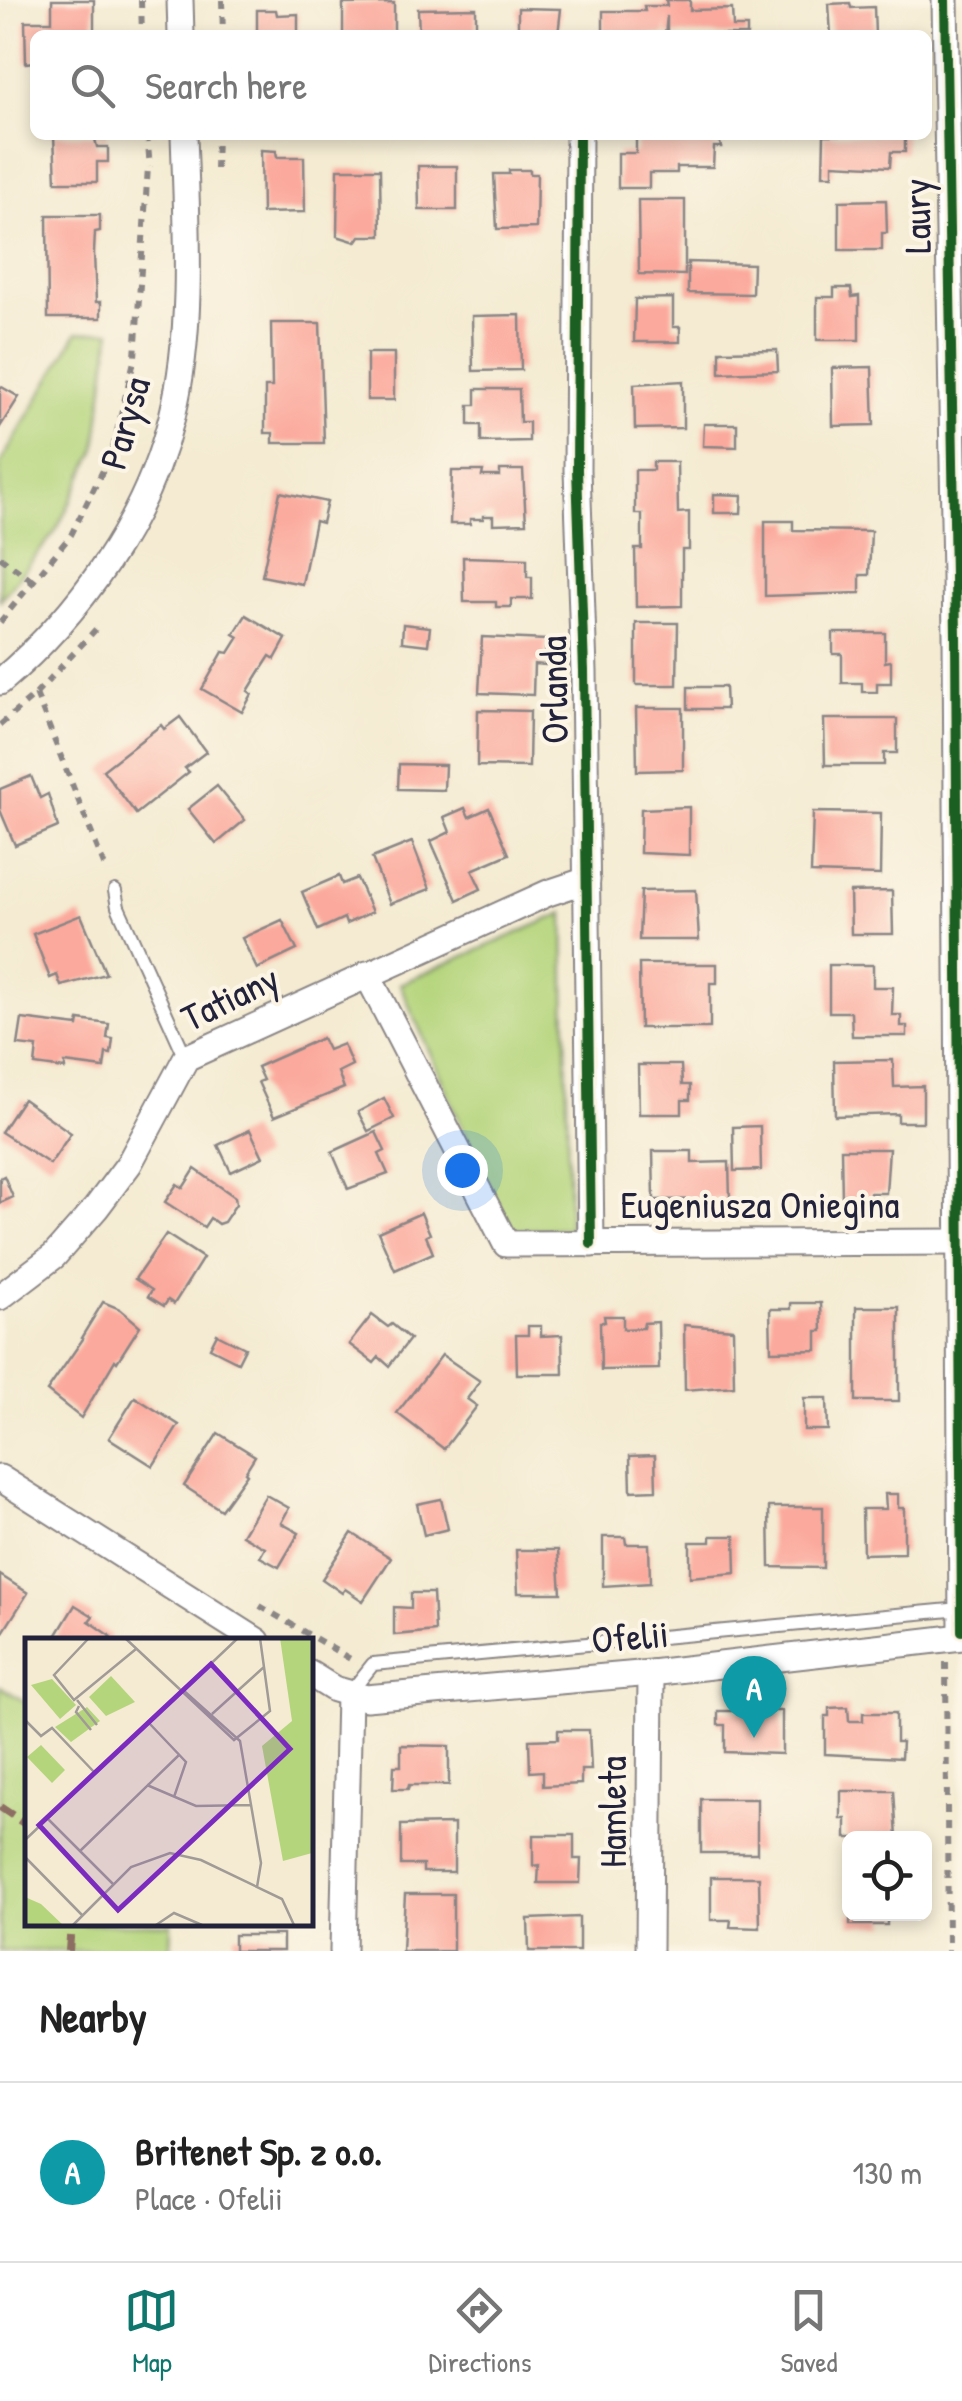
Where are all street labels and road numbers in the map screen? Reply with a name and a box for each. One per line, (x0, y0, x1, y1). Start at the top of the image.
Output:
street label: Laury (889, 178, 943, 254)
street label: Parysa (86, 371, 162, 475)
street label: Orlanda (526, 636, 580, 744)
street label: Tatiany (172, 951, 287, 1043)
street label: Eugeniusza Oniegina (621, 1178, 900, 1230)
street label: Ofelii (589, 1607, 671, 1665)
street label: Hamleta (586, 1756, 638, 1868)

